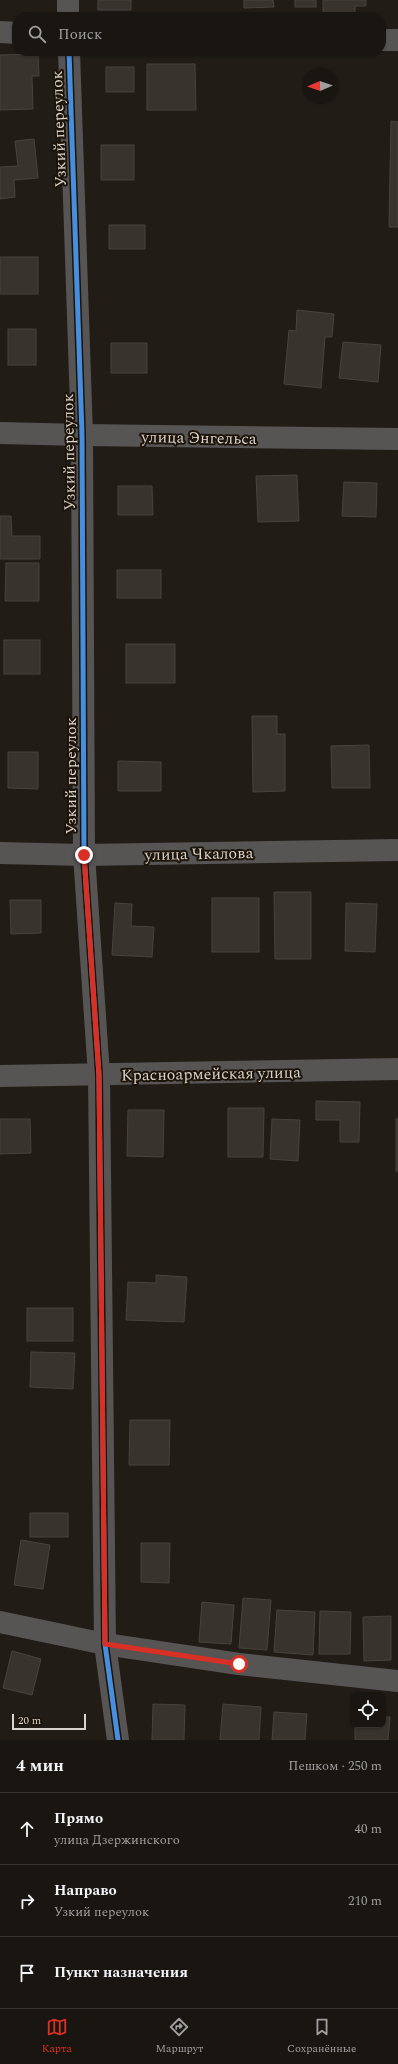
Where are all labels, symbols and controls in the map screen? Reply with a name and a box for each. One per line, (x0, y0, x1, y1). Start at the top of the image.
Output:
search box (12, 12, 386, 56)
icon: search (26, 23, 48, 45)
text: Поиск (58, 23, 102, 46)
north arrow (302, 68, 338, 104)
street label: Узкий переулок (45, 70, 73, 188)
street label: Узкий переулок (56, 393, 82, 511)
street label: улица Энгельса (140, 425, 257, 451)
street label: Узкий переулок (59, 717, 83, 835)
street label: улица Чкалова (143, 841, 254, 867)
route end (75, 846, 93, 864)
street label: Красноармейская улица (121, 1060, 301, 1088)
route start (230, 1655, 248, 1673)
map controls (350, 1692, 386, 1728)
button: locate (350, 1692, 386, 1728)
scale bar (12, 1712, 86, 1731)
text: 20 m (18, 1712, 41, 1729)
text: 4 мин (16, 1753, 64, 1779)
text: Пешком · 250 m (288, 1756, 382, 1776)
text: Прямо (54, 1807, 103, 1830)
icon: ahead (16, 1818, 38, 1840)
text: 40 m (355, 1819, 382, 1839)
text: улица Дзержинского (54, 1830, 180, 1850)
text: Направо (54, 1879, 117, 1902)
icon: right (16, 1890, 38, 1912)
text: 210 m (348, 1891, 382, 1911)
text: Узкий переулок (54, 1902, 149, 1922)
text: Пункт назначения (54, 1961, 188, 1984)
icon: arrive (16, 1962, 38, 1984)
tab: Карта (42, 2016, 72, 2057)
tab: Маршрут (155, 2016, 203, 2057)
tab: Сохранённые (287, 2016, 356, 2057)

